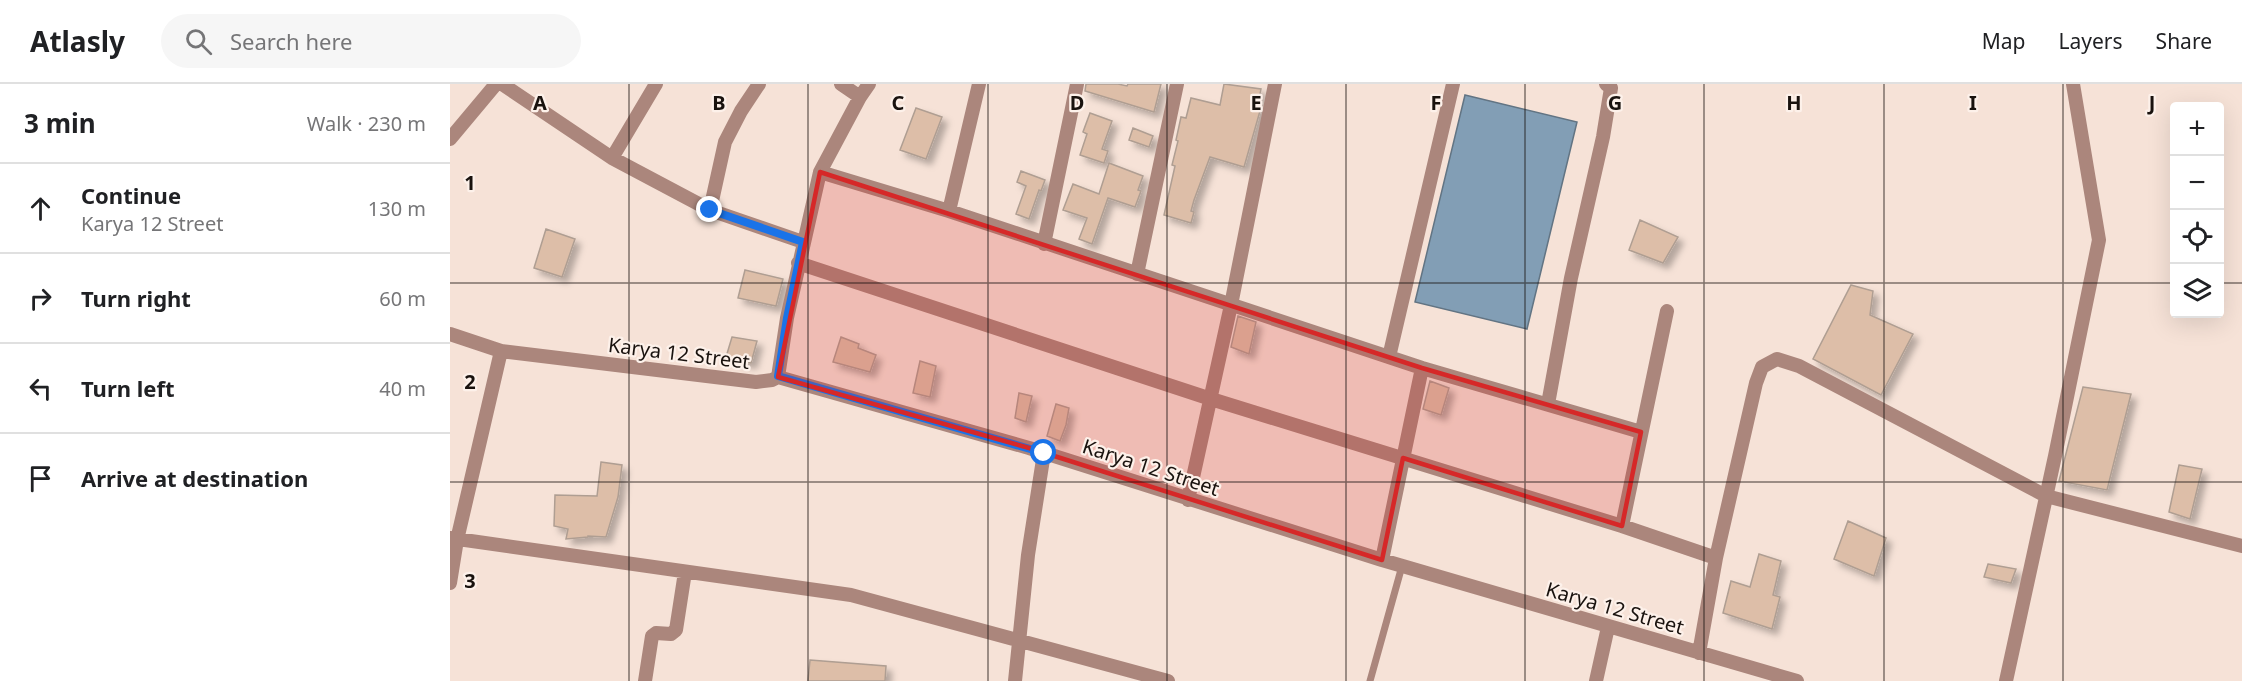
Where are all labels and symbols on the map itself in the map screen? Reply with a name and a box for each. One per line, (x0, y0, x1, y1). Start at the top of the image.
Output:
text: A (533, 89, 547, 116)
text: B (712, 89, 726, 116)
text: C (892, 89, 905, 116)
text: D (1070, 89, 1084, 116)
text: E (1250, 89, 1262, 116)
text: F (1431, 89, 1441, 116)
text: G (1608, 89, 1622, 116)
text: H (1786, 89, 1802, 116)
text: I (1969, 89, 1977, 116)
text: J (2147, 89, 2155, 116)
text: 1 (464, 169, 476, 196)
route end (696, 196, 722, 222)
street label: Karya 12 Street (607, 331, 751, 375)
text: 2 (464, 368, 476, 395)
street label: Karya 12 Street (1079, 432, 1223, 502)
route start (1030, 439, 1056, 465)
text: 3 (464, 567, 476, 594)
street label: Karya 12 Street (1543, 575, 1687, 641)

